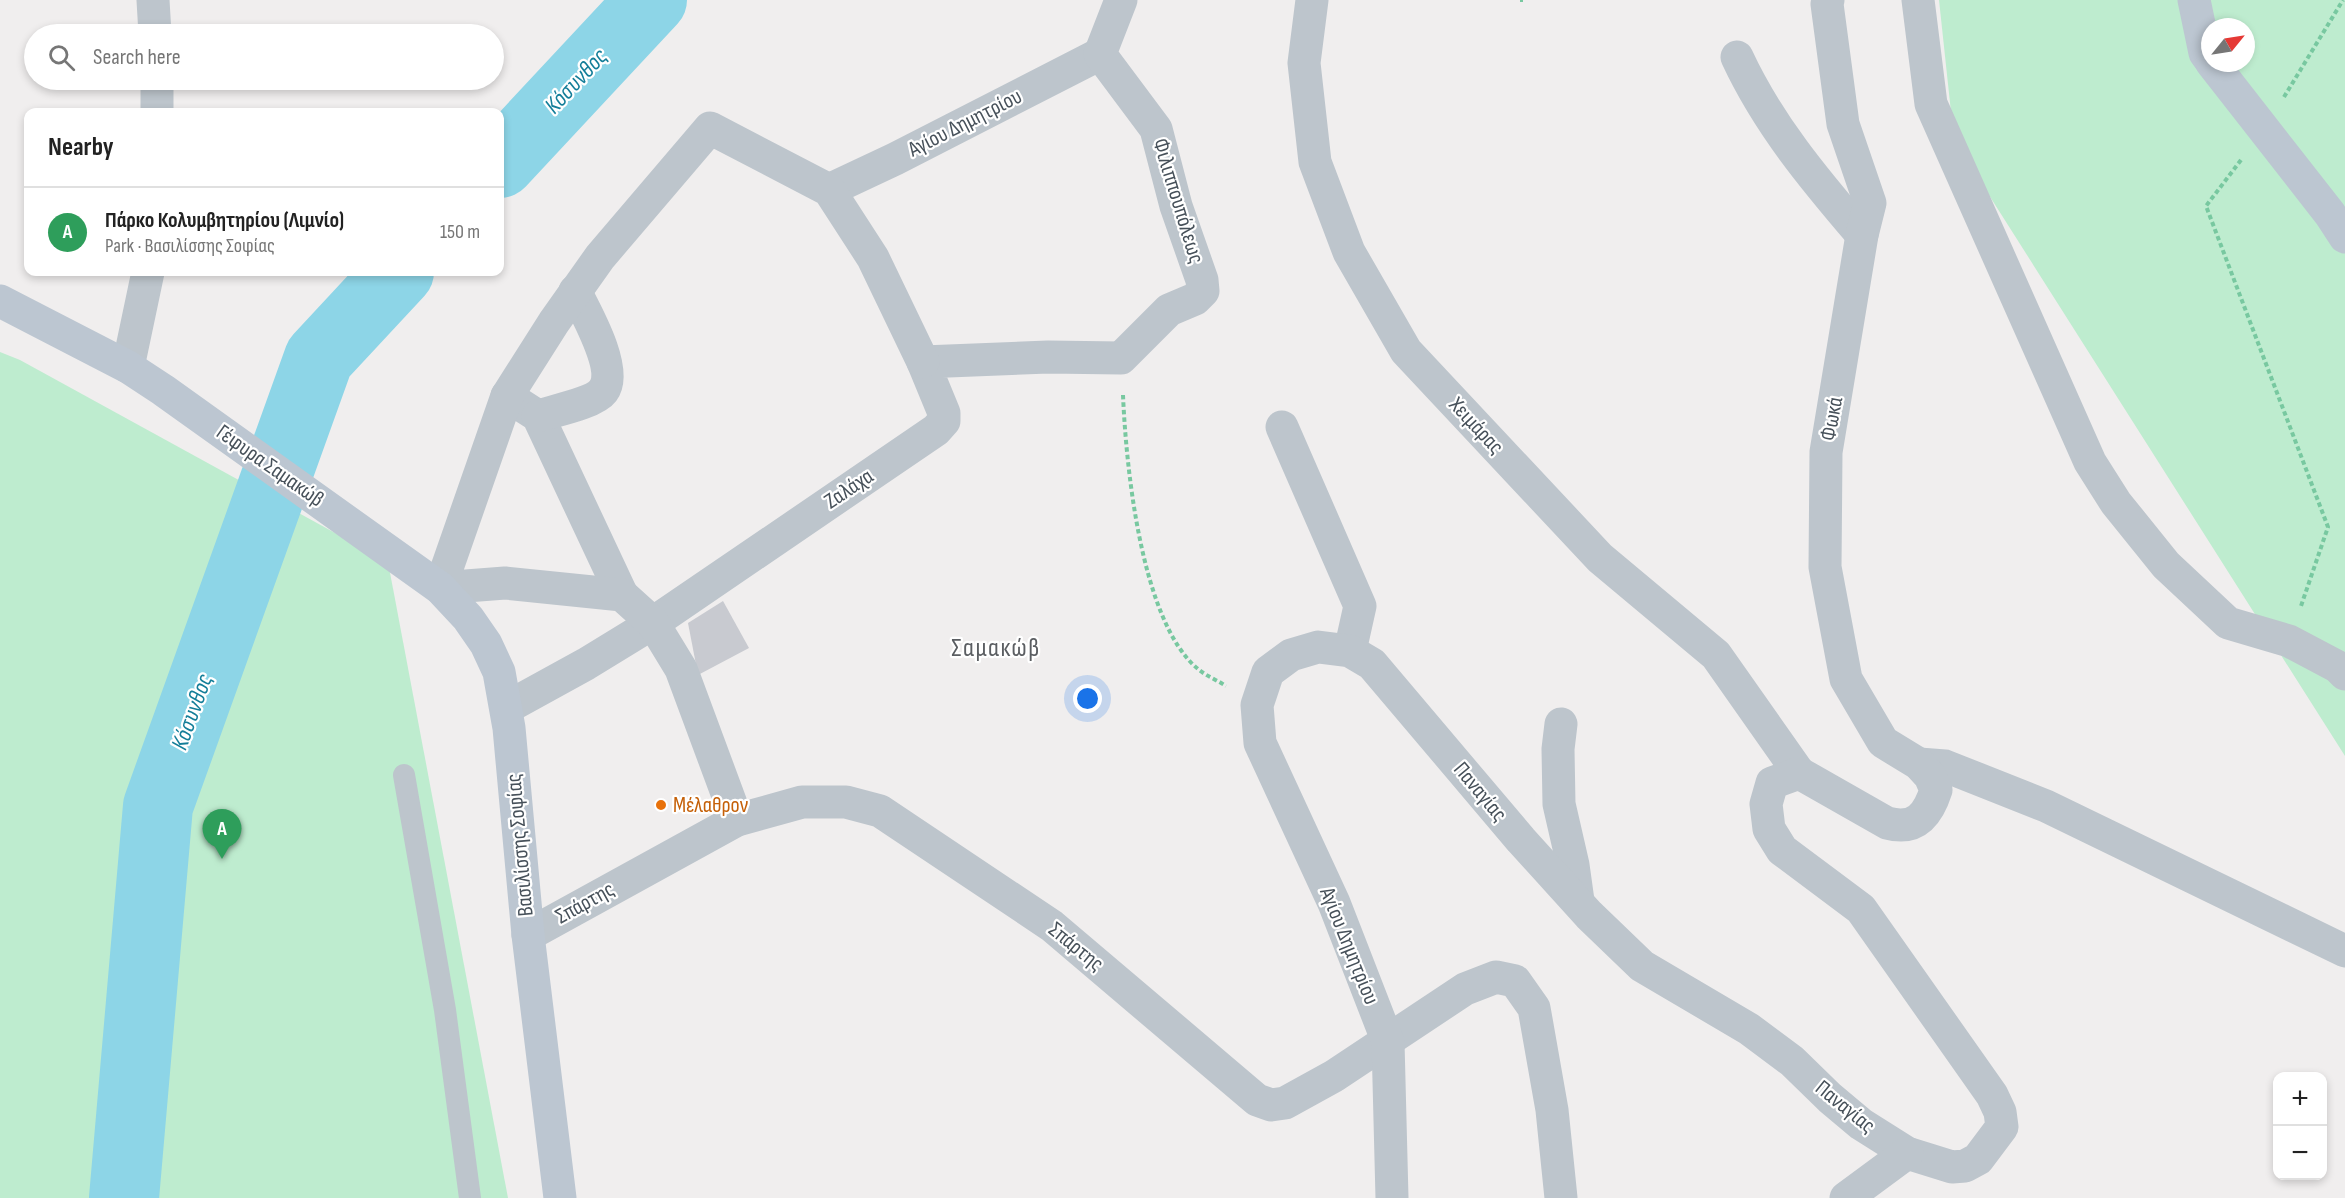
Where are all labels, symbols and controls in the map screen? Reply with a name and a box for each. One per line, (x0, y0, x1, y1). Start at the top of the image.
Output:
north arrow (2201, 18, 2255, 72)
search box (24, 24, 504, 90)
icon: search (45, 41, 78, 74)
water label: Κόσυνθος (538, 42, 614, 120)
text: Search here (93, 44, 180, 71)
street label: Αγίου Δημητρίου (903, 83, 1026, 164)
text: Nearby (48, 132, 114, 163)
street label: Φιλιππουπόλεως (1146, 135, 1210, 267)
text: Πάρκο Κολυμβητηρίου (Λιμνίο) (105, 207, 344, 234)
text: A (63, 220, 72, 244)
text: 150 m (440, 220, 480, 244)
text: Park · Βασιλίσσης Σοφίας (105, 234, 275, 258)
street label: Χειμάρας (1442, 391, 1509, 460)
street label: Φωκά (1815, 394, 1849, 443)
street label: Γέφυρα Σαμακώβ (211, 419, 329, 513)
street label: Ζαλάχα (819, 462, 879, 515)
district label: Σαμακώβ (951, 633, 1041, 664)
water label: Κόσυνθος (165, 669, 219, 754)
your location (1073, 684, 1102, 713)
street label: Παναγίας (1447, 757, 1513, 827)
street label: Βασιλίσσης Σοφίας (500, 772, 540, 918)
place label: Μέλαθρον (673, 792, 749, 819)
marker: Μέλαθρον (654, 798, 668, 812)
pin: A (202, 810, 242, 859)
street label: Σπάρτης (551, 876, 619, 930)
street label: Αγίου Δημητρίου (1313, 883, 1385, 1009)
street label: Σπάρτης (1043, 917, 1109, 977)
map controls (2273, 1072, 2327, 1180)
button: + (2273, 1072, 2327, 1126)
street label: Παναγίας (1809, 1075, 1881, 1139)
button: − (2273, 1126, 2327, 1180)

